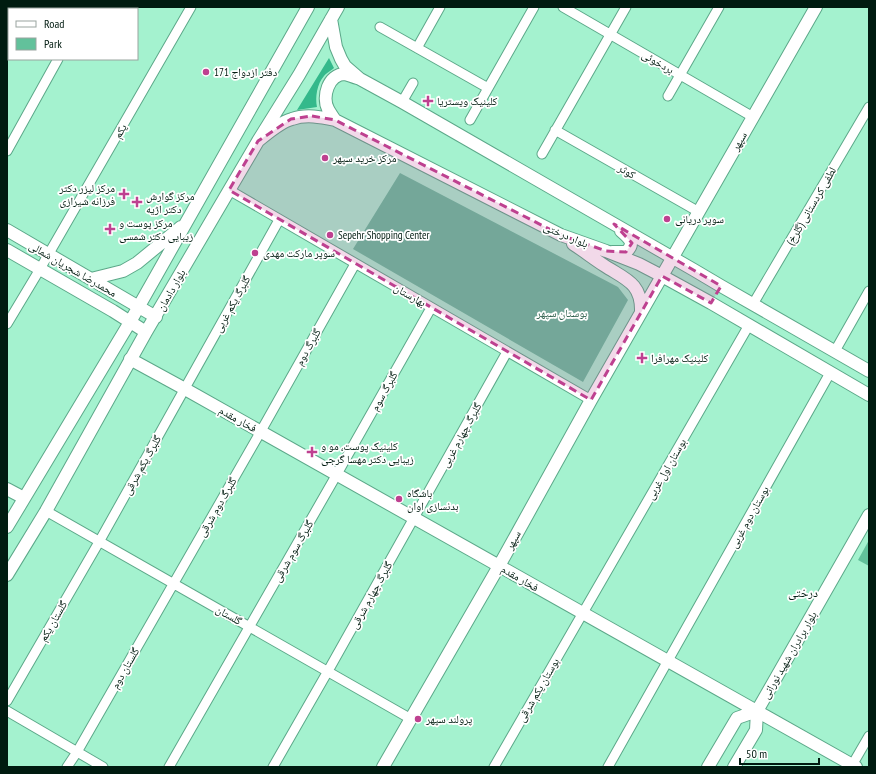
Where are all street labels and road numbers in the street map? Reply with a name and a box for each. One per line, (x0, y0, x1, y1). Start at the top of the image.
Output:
street label: بردخوئی (639, 47, 677, 77)
street label: یکم (110, 121, 131, 141)
street label: سپهر (727, 129, 750, 154)
street label: کوثر (615, 160, 639, 182)
street label: لطفی کردستانی (گلرخ) (783, 165, 839, 247)
street label: بلوار درختی (541, 219, 591, 251)
street label: محمدرضا شجریان شمالی (27, 238, 119, 300)
street label: بلوار دادمان (153, 267, 189, 313)
street label: گلبرگ یکم غربی (211, 273, 254, 335)
street label: بهارستان (391, 280, 429, 310)
street label: گلبرگ دوم (292, 326, 324, 368)
street label: گلبرگ سوم (367, 368, 401, 413)
street label: گلبرگ چهارم غربی (437, 400, 485, 470)
street label: فخار مقدم (217, 403, 260, 435)
street label: گلبرگ یکم شرقی (120, 432, 165, 498)
street label: بوستان اول غربی (643, 436, 689, 502)
street label: گلبرگ دوم شرقی (194, 474, 240, 539)
street label: بوستان دوم غربی (726, 483, 772, 551)
street label: گلبرگ سوم شرقی (270, 517, 317, 584)
street label: سپهر (502, 528, 524, 553)
street label: گلبرگ چهارم شرقی (347, 558, 396, 631)
street label: فخار مقدم (499, 562, 542, 595)
street label: گلستان یکم (36, 598, 71, 644)
street label: گلستان (213, 602, 245, 628)
street label: بلوار برادران شهید نورانی (758, 609, 820, 701)
street label: گلستان دوم (108, 645, 143, 691)
street label: بوستان یکم شرقی (514, 655, 563, 725)

